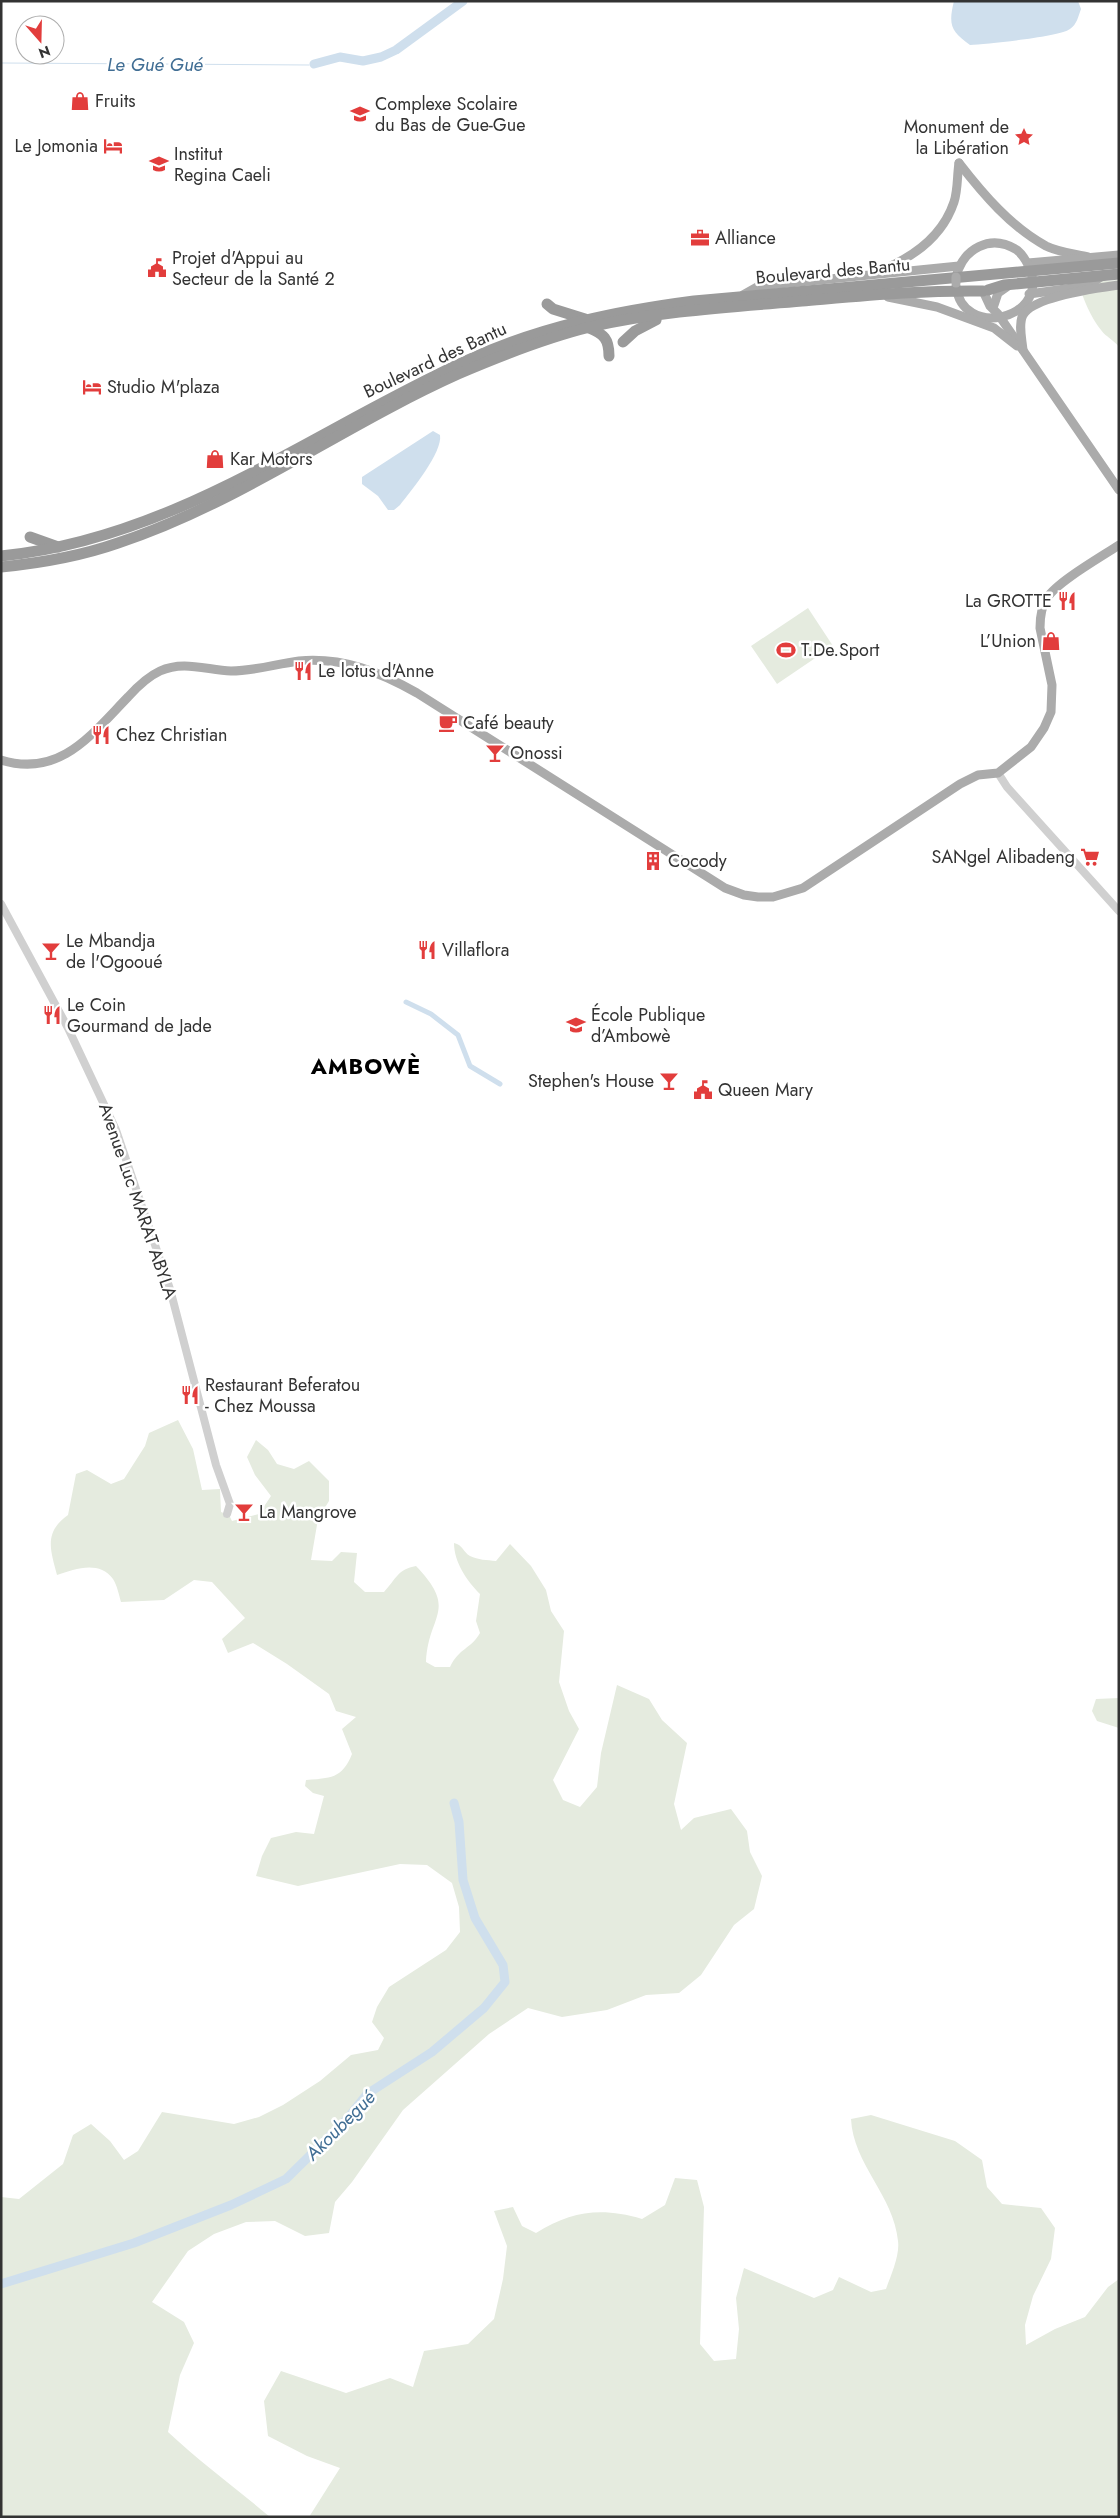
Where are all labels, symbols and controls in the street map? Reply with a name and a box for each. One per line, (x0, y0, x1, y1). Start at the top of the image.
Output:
north arrow (15, 15, 65, 65)
text: N (36, 41, 53, 64)
water label: Le Gué Gué (107, 51, 204, 78)
place label: Fruits (95, 88, 136, 114)
shop icon: Fruits (69, 90, 91, 112)
place label: Complexe Scolaire du Bas de Gue-Gue (375, 91, 526, 138)
school or university icon: Complexe Scolaire du Bas de Gue-Gue (349, 103, 371, 125)
place label: Monument de la Libération (904, 114, 1009, 161)
place icon: Monument de la Libération (1013, 126, 1035, 148)
place label: Le Jomonia (14, 133, 98, 159)
hotel icon: Le Jomonia (102, 135, 124, 157)
place label: Institut Regina Caeli (174, 141, 271, 188)
school or university icon: Institut Regina Caeli (148, 153, 170, 175)
place label: Alliance (715, 225, 776, 251)
office icon: Alliance (689, 227, 711, 249)
place label: Projet d'Appui au Secteur de la Santé 2 (172, 245, 335, 292)
street label: Boulevard des Bantu (755, 251, 911, 291)
public building icon: Projet d'Appui au Secteur de la Santé 2 (146, 257, 168, 279)
street label: Boulevard des Bantu (359, 315, 511, 405)
place label: Studio M'plaza (107, 374, 220, 400)
hotel icon: Studio M'plaza (81, 376, 103, 398)
place label: Kar Motors (230, 446, 312, 472)
shop icon: Kar Motors (204, 448, 226, 470)
place label: La GROTTE (965, 588, 1052, 614)
restaurant icon: La GROTTE (1056, 590, 1078, 612)
place label: L’Union (980, 628, 1036, 654)
shop icon: L’Union (1040, 630, 1062, 652)
place label: T.De.Sport (801, 637, 880, 663)
sports icon: T.De.Sport (775, 639, 797, 661)
place label: Le lotus d'Anne (318, 658, 434, 684)
restaurant icon: Le lotus d'Anne (292, 660, 314, 682)
place label: Café beauty (463, 710, 554, 736)
cafe icon: Café beauty (437, 712, 459, 734)
place label: Chez Christian (116, 722, 227, 748)
restaurant icon: Chez Christian (90, 724, 112, 746)
place label: Onossi (510, 740, 563, 766)
bar icon: Onossi (484, 742, 506, 764)
place label: SANgel Alibadeng (931, 844, 1075, 870)
supermarket icon: SANgel Alibadeng (1079, 846, 1101, 868)
place label: Cocody (668, 848, 727, 874)
building icon: Cocody (642, 850, 664, 872)
place label: Le Mbandja de l'Ogooué (66, 928, 163, 975)
place label: Villaflora (442, 937, 509, 963)
restaurant icon: Villaflora (416, 939, 438, 961)
bar icon: Le Mbandja de l'Ogooué (40, 940, 62, 962)
place label: Le Coin Gourmand de Jade (67, 992, 212, 1039)
place label: École Publique d’Ambowè (591, 1002, 705, 1049)
restaurant icon: Le Coin Gourmand de Jade (41, 1004, 63, 1026)
school or university icon: École Publique d’Ambowè (565, 1014, 587, 1036)
district label: AMBOWÈ (310, 1050, 421, 1082)
place label: Stephen's House (528, 1068, 654, 1094)
bar icon: Stephen's House (658, 1070, 680, 1092)
place label: Queen Mary (718, 1077, 813, 1103)
public building icon: Queen Mary (692, 1079, 714, 1101)
street label: Avenue Luc MARAT ABYLA (92, 1100, 184, 1303)
place label: Restaurant Beferatou - Chez Moussa (205, 1372, 360, 1419)
restaurant icon: Restaurant Beferatou - Chez Moussa (179, 1384, 201, 1406)
place label: La Mangrove (259, 1499, 357, 1525)
bar icon: La Mangrove (233, 1501, 255, 1523)
water label: Akoubegué (298, 2084, 382, 2167)

